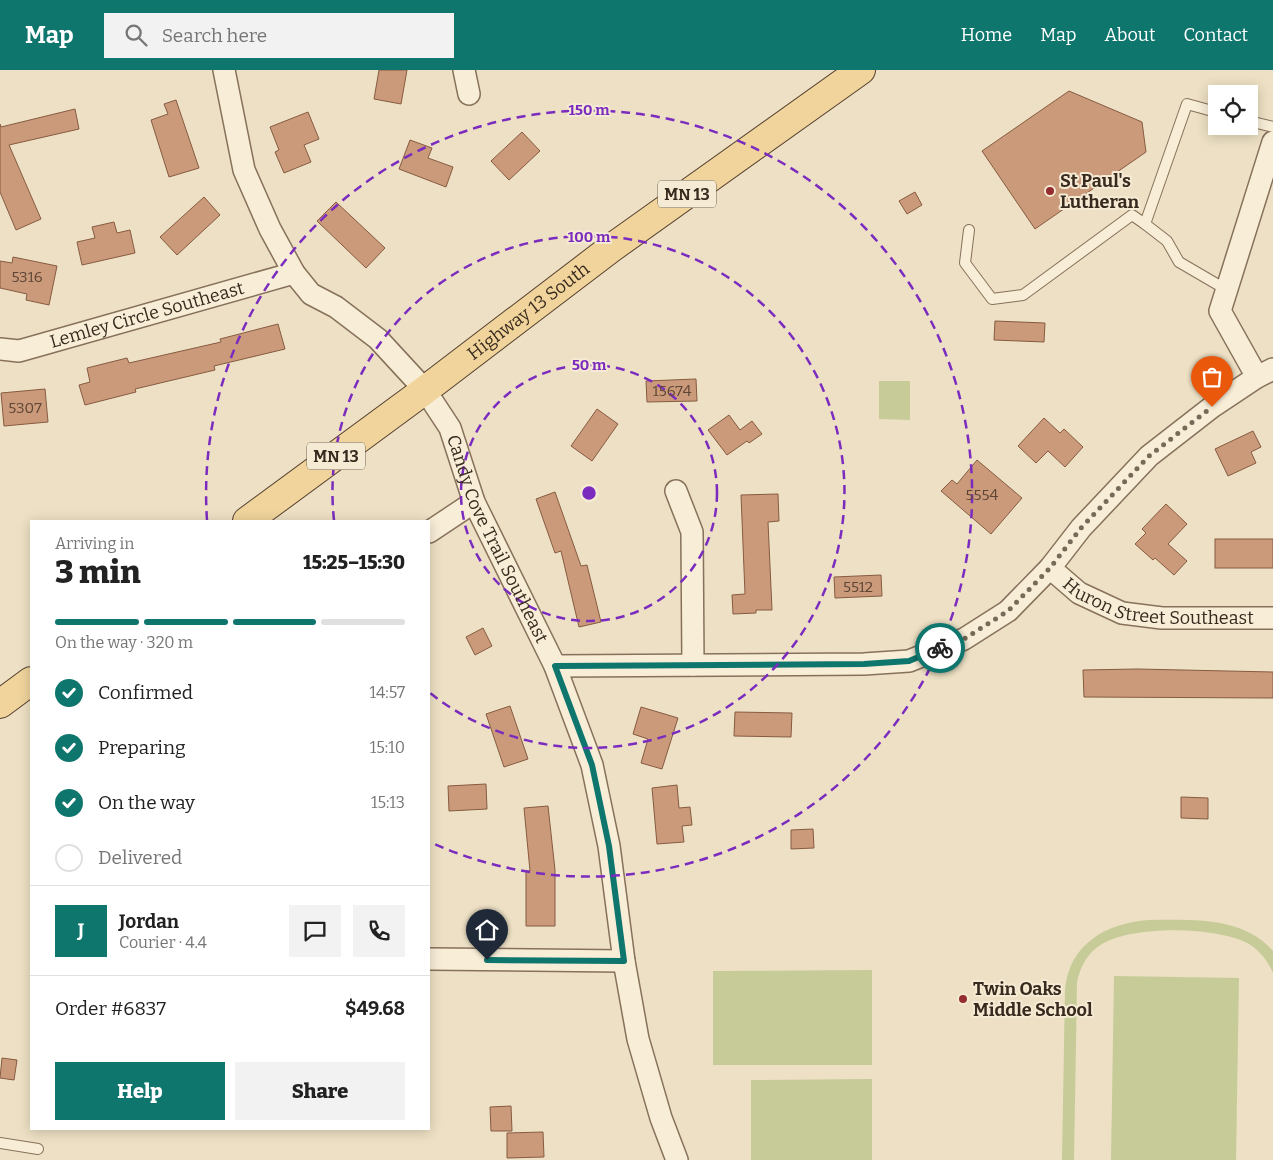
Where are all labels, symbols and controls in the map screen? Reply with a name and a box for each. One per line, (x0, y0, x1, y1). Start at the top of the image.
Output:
search box (104, 13, 454, 58)
text: Map (25, 21, 74, 49)
icon: search (122, 21, 150, 49)
text: Search here (162, 24, 267, 47)
text: Home (961, 24, 1012, 46)
text: Map (1040, 24, 1076, 46)
text: About (1104, 24, 1155, 46)
text: Contact (1183, 24, 1248, 46)
map controls (1208, 85, 1258, 135)
button: locate (1208, 85, 1258, 135)
text: 150 m (568, 101, 610, 119)
place label: St Paul's Lutheran (1060, 170, 1139, 213)
road number: MN 13 (658, 180, 716, 208)
marker: St Paul's Lutheran (1044, 185, 1056, 197)
text: 100 m (568, 228, 611, 246)
street label: Highway 13 South (463, 258, 594, 365)
house number: 5316 (11, 268, 43, 286)
street label: Lemley Circle Southeast (47, 277, 247, 353)
text: 50 m (572, 356, 607, 374)
pin (1191, 356, 1233, 407)
icon: bag (1198, 363, 1226, 391)
house number: 15674 (653, 382, 692, 400)
house number: 5307 (8, 399, 42, 417)
street label: Candy Cove Trail Southeast (442, 432, 553, 647)
road number: MN 13 (307, 442, 365, 470)
centre of rings (580, 484, 598, 502)
house number: 5554 (966, 486, 999, 504)
text: Arriving in (55, 534, 134, 553)
text: 15:25–15:30 (303, 551, 405, 574)
text: 3 min (55, 553, 141, 591)
street label: Huron Street Southeast (1058, 573, 1254, 629)
house number: 5512 (843, 578, 873, 596)
courier (915, 623, 965, 673)
text: On the way · 320 m (55, 633, 193, 652)
icon: bike (926, 634, 954, 662)
icon: check (55, 679, 83, 707)
text: Confirmed (98, 681, 193, 704)
text: 14:57 (370, 683, 405, 702)
icon: check (55, 734, 83, 762)
text: Preparing (98, 736, 186, 759)
text: 15:10 (370, 738, 405, 757)
icon: check (55, 789, 83, 817)
text: On the way (98, 791, 195, 814)
text: 15:13 (371, 793, 405, 812)
text: Delivered (98, 846, 182, 869)
button: chat (289, 905, 341, 957)
button: phone (353, 905, 405, 957)
pin (466, 909, 508, 960)
text: Jordan (119, 910, 179, 933)
icon: home (473, 916, 501, 944)
text: J (78, 919, 84, 942)
text: Courier · 4.4 (119, 933, 207, 952)
place label: Twin Oaks Middle School (973, 978, 1093, 1021)
marker: Twin Oaks Middle School (957, 993, 969, 1005)
text: Order #6837 (55, 997, 166, 1020)
text: $49.68 (345, 997, 405, 1020)
button: Help (55, 1062, 225, 1120)
button: Share (235, 1062, 405, 1120)

